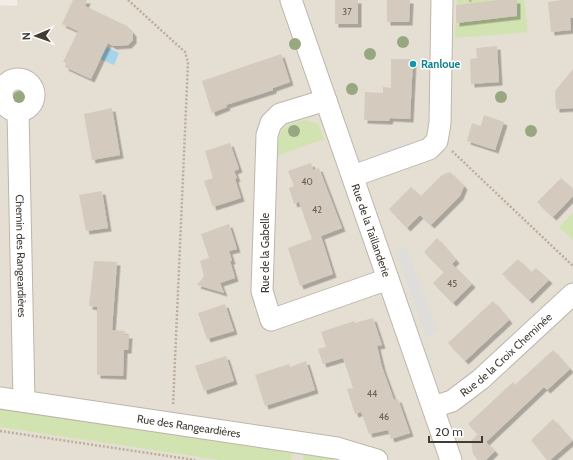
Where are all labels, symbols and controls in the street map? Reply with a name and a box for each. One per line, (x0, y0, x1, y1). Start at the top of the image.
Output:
house number: 37 (342, 6, 352, 17)
north arrow (16, 16, 56, 56)
text: N (19, 32, 33, 40)
place label: Ranloue (421, 57, 461, 71)
marker: Ranloue (408, 59, 418, 69)
house number: 40 (301, 176, 313, 187)
street label: Rue de la Taillanderie (348, 182, 394, 279)
street label: Chemin des Rangeardières (13, 194, 29, 318)
house number: 42 (312, 204, 322, 215)
street label: Rue de la Gabelle (258, 213, 272, 293)
house number: 45 (447, 278, 457, 289)
street label: Rue de la Croix Cheminée (457, 310, 555, 400)
house number: 44 (367, 388, 377, 399)
street label: Rue des Rangeardières (136, 411, 242, 441)
house number: 46 (379, 411, 389, 422)
scale bar (429, 418, 482, 444)
text: 20 m (435, 424, 463, 439)

